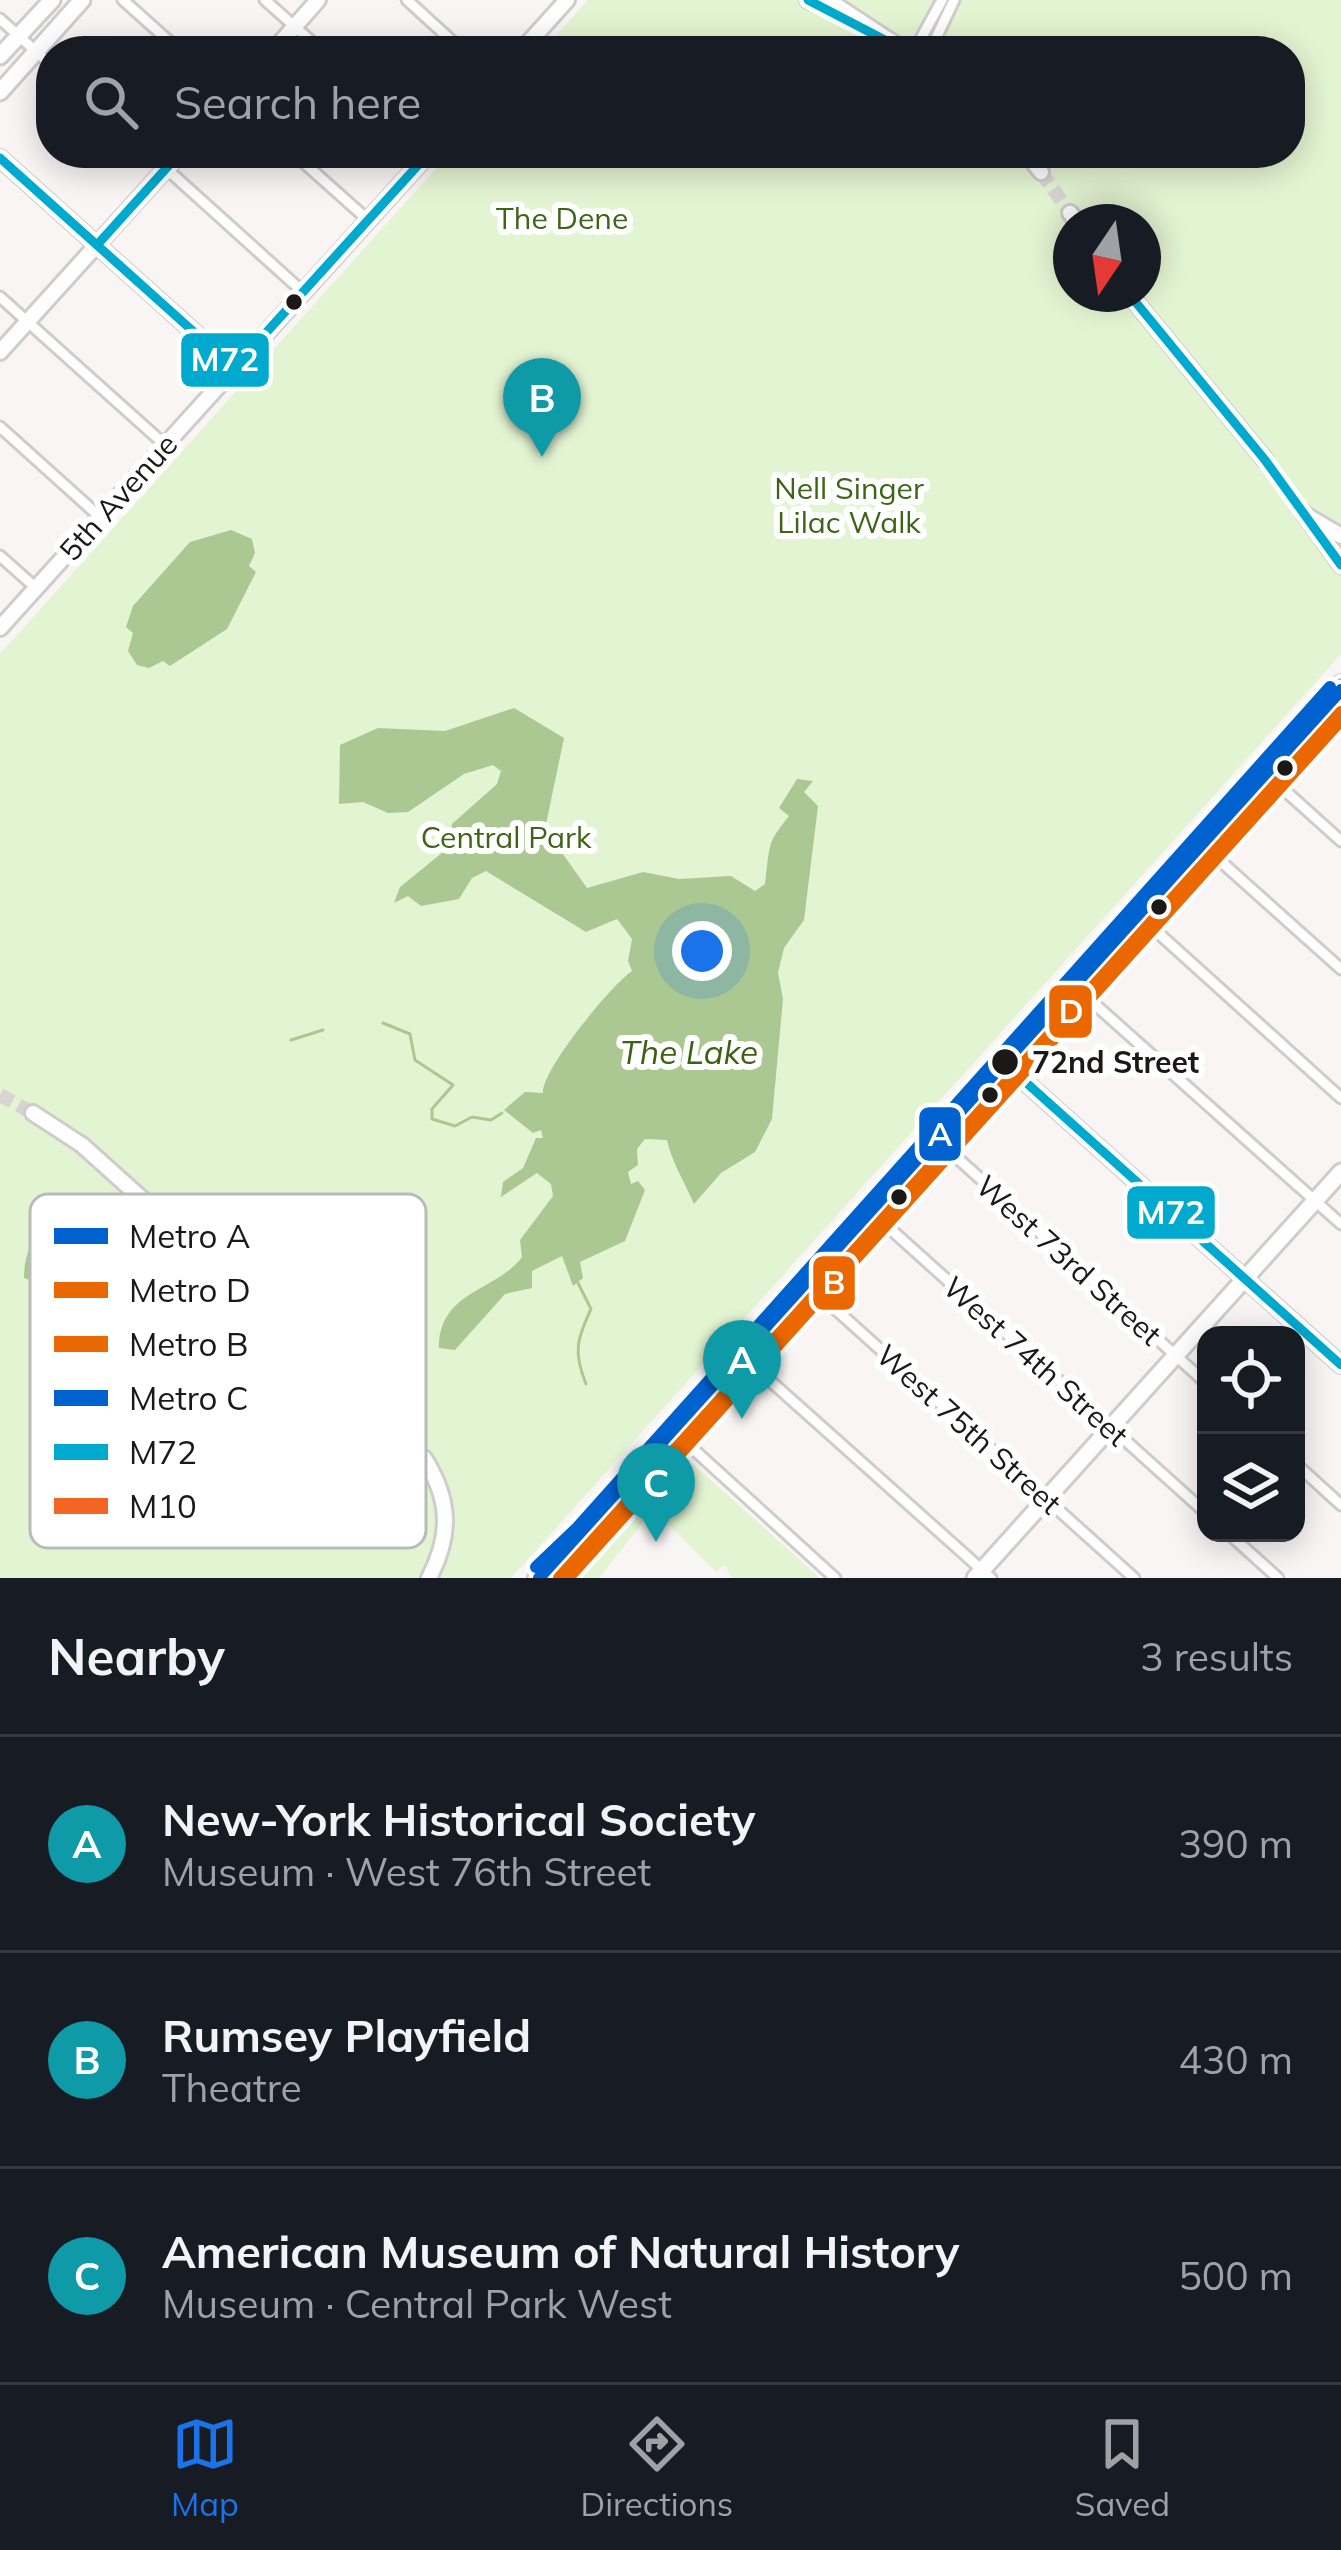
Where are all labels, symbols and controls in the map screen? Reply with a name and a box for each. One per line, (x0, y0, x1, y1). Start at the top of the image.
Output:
search box (36, 36, 1305, 168)
icon: search (78, 69, 144, 135)
text: Search here (174, 74, 421, 130)
park label: The Dene (496, 199, 628, 237)
north arrow (1053, 204, 1161, 312)
unlabelled marker (283, 291, 305, 313)
line badge: M72 (179, 331, 271, 389)
text: M72 (191, 338, 259, 379)
pin: B (503, 358, 581, 457)
street label: 5th Avenue (51, 425, 185, 569)
park label: Nell Singer Lilac Walk (774, 469, 924, 541)
unlabelled marker (1274, 757, 1296, 779)
park label: Central Park (421, 818, 592, 856)
unlabelled marker (1148, 896, 1170, 918)
your location (672, 921, 732, 981)
line badge: D (1047, 983, 1094, 1040)
text: D (1058, 990, 1084, 1031)
water label: The Lake (620, 1031, 758, 1072)
place label: 72nd Street (1032, 1043, 1199, 1081)
marker: 72nd Street (989, 1046, 1021, 1078)
unlabelled marker (979, 1084, 1001, 1106)
line badge: A (917, 1105, 963, 1163)
text: A (928, 1113, 953, 1154)
street label: West 73rd Street (968, 1167, 1170, 1353)
line badge: M72 (1125, 1184, 1217, 1241)
unlabelled marker (888, 1186, 910, 1208)
text: M72 (1137, 1191, 1205, 1232)
legend (30, 1194, 426, 1548)
text: Metro A (129, 1215, 250, 1256)
line badge: B (811, 1254, 857, 1312)
text: B (823, 1261, 845, 1302)
street label: West 74th Street (936, 1268, 1136, 1454)
text: Metro D (129, 1269, 251, 1310)
pin: A (703, 1320, 781, 1419)
text: Metro B (129, 1323, 248, 1364)
map controls (1197, 1326, 1305, 1542)
button: locate (1197, 1326, 1305, 1434)
street label: West 75th Street (869, 1336, 1069, 1522)
text: Metro C (129, 1377, 249, 1418)
text: M72 (129, 1431, 197, 1472)
button: layers (1197, 1434, 1305, 1542)
pin: C (617, 1443, 695, 1542)
text: M10 (129, 1485, 197, 1526)
text: Nearby (48, 1624, 225, 1688)
text: 3 results (1140, 1632, 1293, 1681)
text: New-York Historical Society (162, 1791, 755, 1847)
text: A (72, 1819, 102, 1868)
text: 390 m (1178, 1819, 1293, 1868)
text: Museum · West 76th Street (162, 1847, 651, 1896)
text: Rumsey Playfield (162, 2007, 531, 2063)
text: B (74, 2035, 100, 2084)
text: 430 m (1178, 2035, 1293, 2084)
text: Theatre (162, 2063, 302, 2112)
text: American Museum of Natural History (162, 2223, 959, 2279)
text: C (74, 2251, 100, 2300)
text: 500 m (1178, 2251, 1293, 2300)
text: Museum · Central Park West (162, 2279, 672, 2328)
tab: Map (171, 2411, 239, 2524)
tab: Directions (581, 2411, 733, 2524)
tab: Saved (1075, 2411, 1170, 2524)

